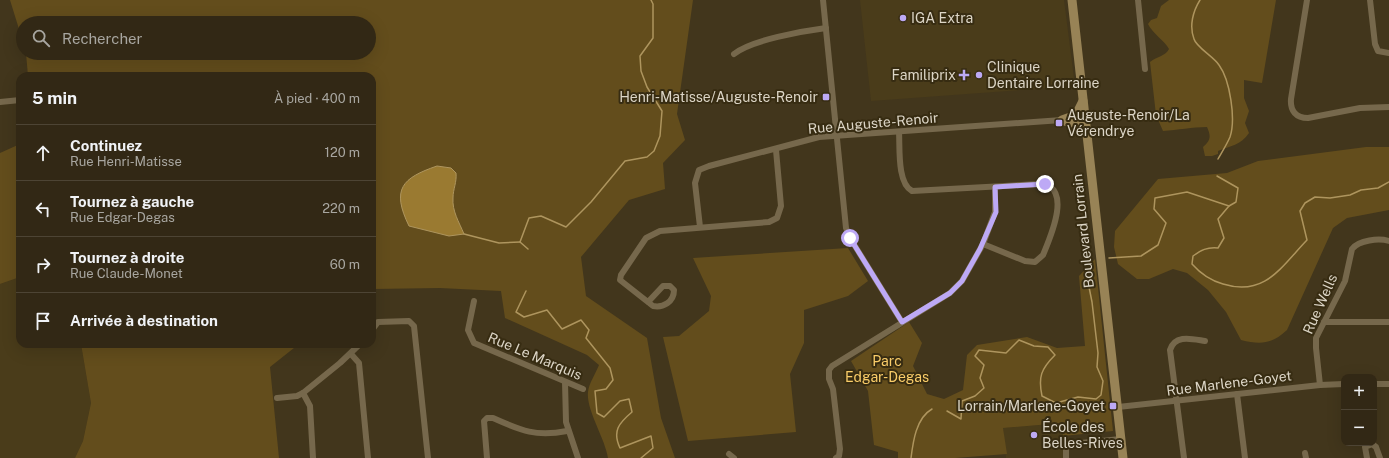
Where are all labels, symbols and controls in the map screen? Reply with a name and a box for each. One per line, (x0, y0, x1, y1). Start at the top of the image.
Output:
place label: IGA Extra (911, 10, 973, 26)
marker: IGA Extra (898, 13, 908, 23)
search box (16, 16, 376, 60)
icon: search (30, 27, 52, 49)
text: Rechercher (62, 30, 142, 47)
place label: Clinique Dentaire Lorraine (987, 59, 1100, 91)
place label: Familiprix (892, 67, 956, 83)
marker: Familiprix (959, 70, 969, 80)
marker: Clinique Dentaire Lorraine (974, 70, 984, 80)
text: 5 min (32, 88, 77, 108)
place label: Henri-Matisse/Auguste-Renoir (619, 89, 818, 105)
text: À pied · 400 m (274, 91, 360, 106)
marker: Henri-Matisse/Auguste-Renoir (821, 92, 831, 102)
place label: Auguste-Renoir/La Vérendrye (1067, 107, 1190, 139)
street label: Rue Auguste-Renoir (807, 109, 939, 137)
marker: Auguste-Renoir/La Vérendrye (1054, 118, 1064, 128)
text: Continuez (70, 137, 142, 154)
icon: ahead (32, 142, 54, 164)
text: 120 m (325, 145, 360, 160)
text: Rue Henri-Matisse (70, 154, 182, 169)
street label: Boulevard Lorrain (1069, 173, 1097, 289)
route end (1036, 175, 1054, 193)
text: Tournez à gauche (70, 193, 194, 210)
icon: left (32, 198, 54, 220)
text: 220 m (322, 201, 360, 216)
text: Rue Edgar-Degas (70, 210, 175, 225)
route start (841, 229, 859, 247)
text: Tournez à droite (70, 249, 184, 266)
icon: right (32, 254, 54, 276)
text: 60 m (330, 257, 360, 272)
text: Rue Claude-Monet (70, 266, 183, 281)
street label: Rue Wells (1300, 271, 1340, 337)
icon: arrive (32, 310, 54, 332)
text: Arrivée à destination (70, 312, 218, 329)
street label: Rue Le Marquis (486, 329, 584, 383)
park label: Parc Edgar-Degas (845, 353, 929, 385)
street label: Rue Marlene-Goyet (1165, 367, 1293, 399)
map controls (1341, 374, 1377, 446)
button: + (1341, 374, 1377, 410)
place label: Lorrain/Marlene-Goyet (957, 398, 1105, 414)
marker: Lorrain/Marlene-Goyet (1108, 401, 1118, 411)
button: − (1341, 410, 1377, 446)
place label: École des Belles-Rives (1042, 418, 1123, 451)
marker: École des Belles-Rives (1029, 430, 1039, 440)

